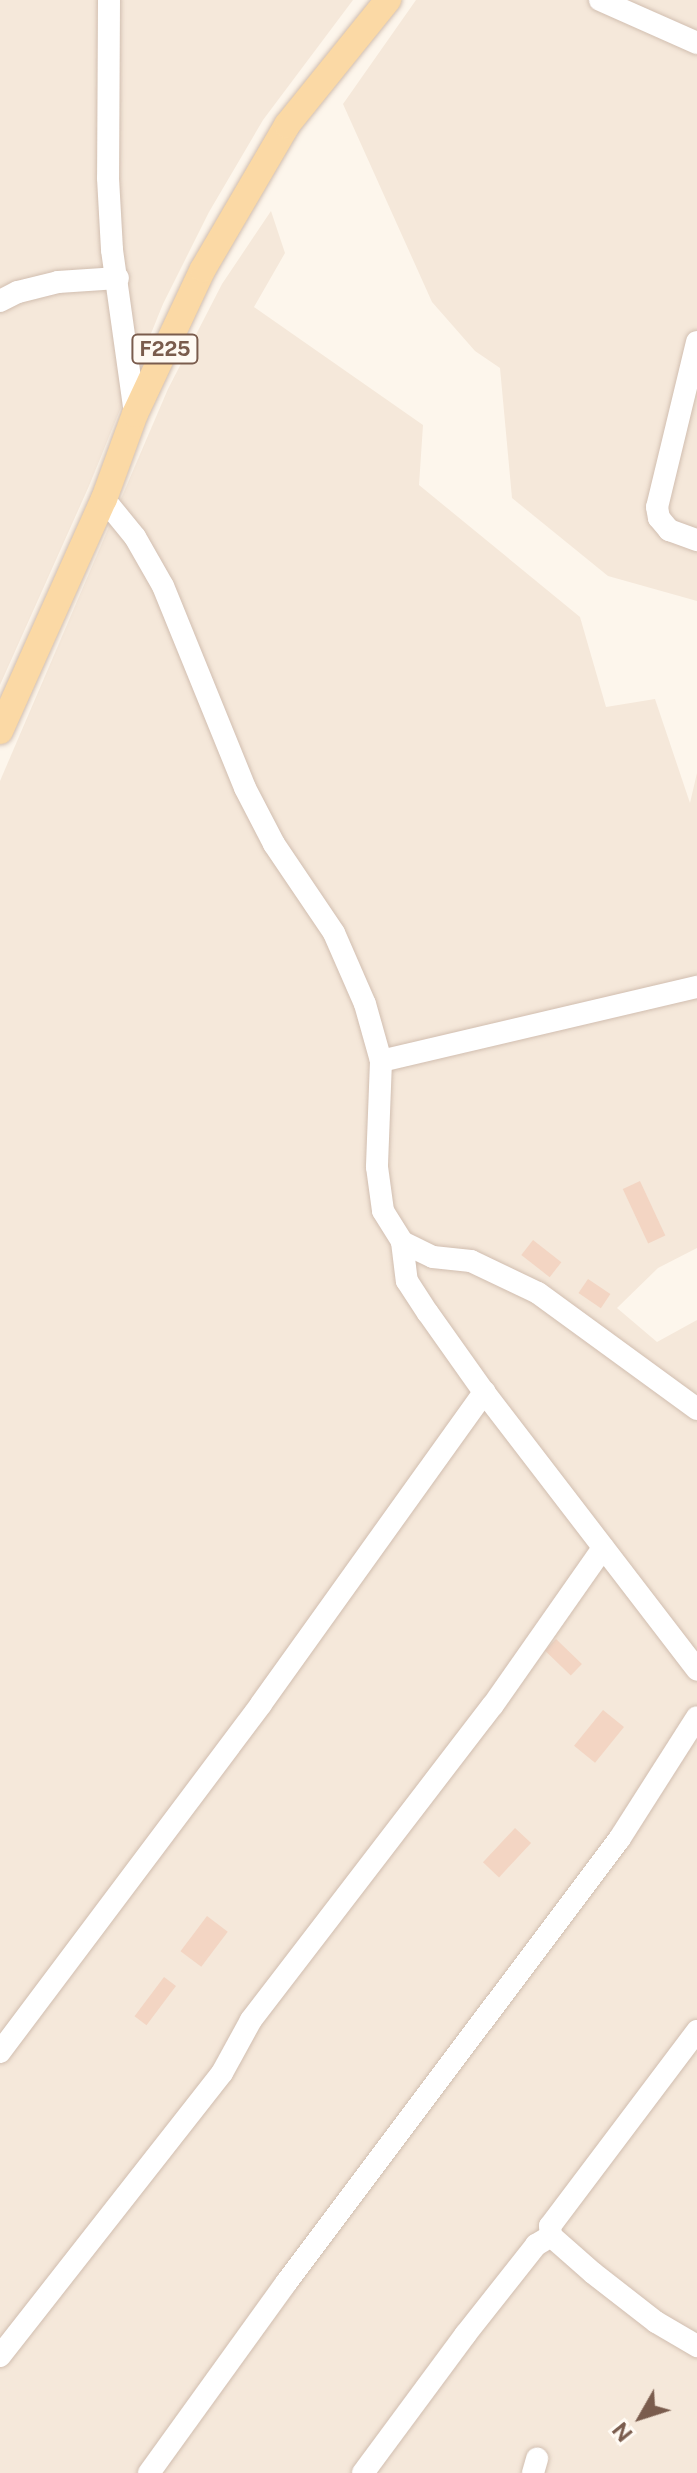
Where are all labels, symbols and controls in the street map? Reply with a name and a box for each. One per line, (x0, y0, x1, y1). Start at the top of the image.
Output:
road number: F225 (131, 333, 199, 365)
north arrow (601, 2377, 681, 2457)
text: N (607, 2417, 638, 2447)

